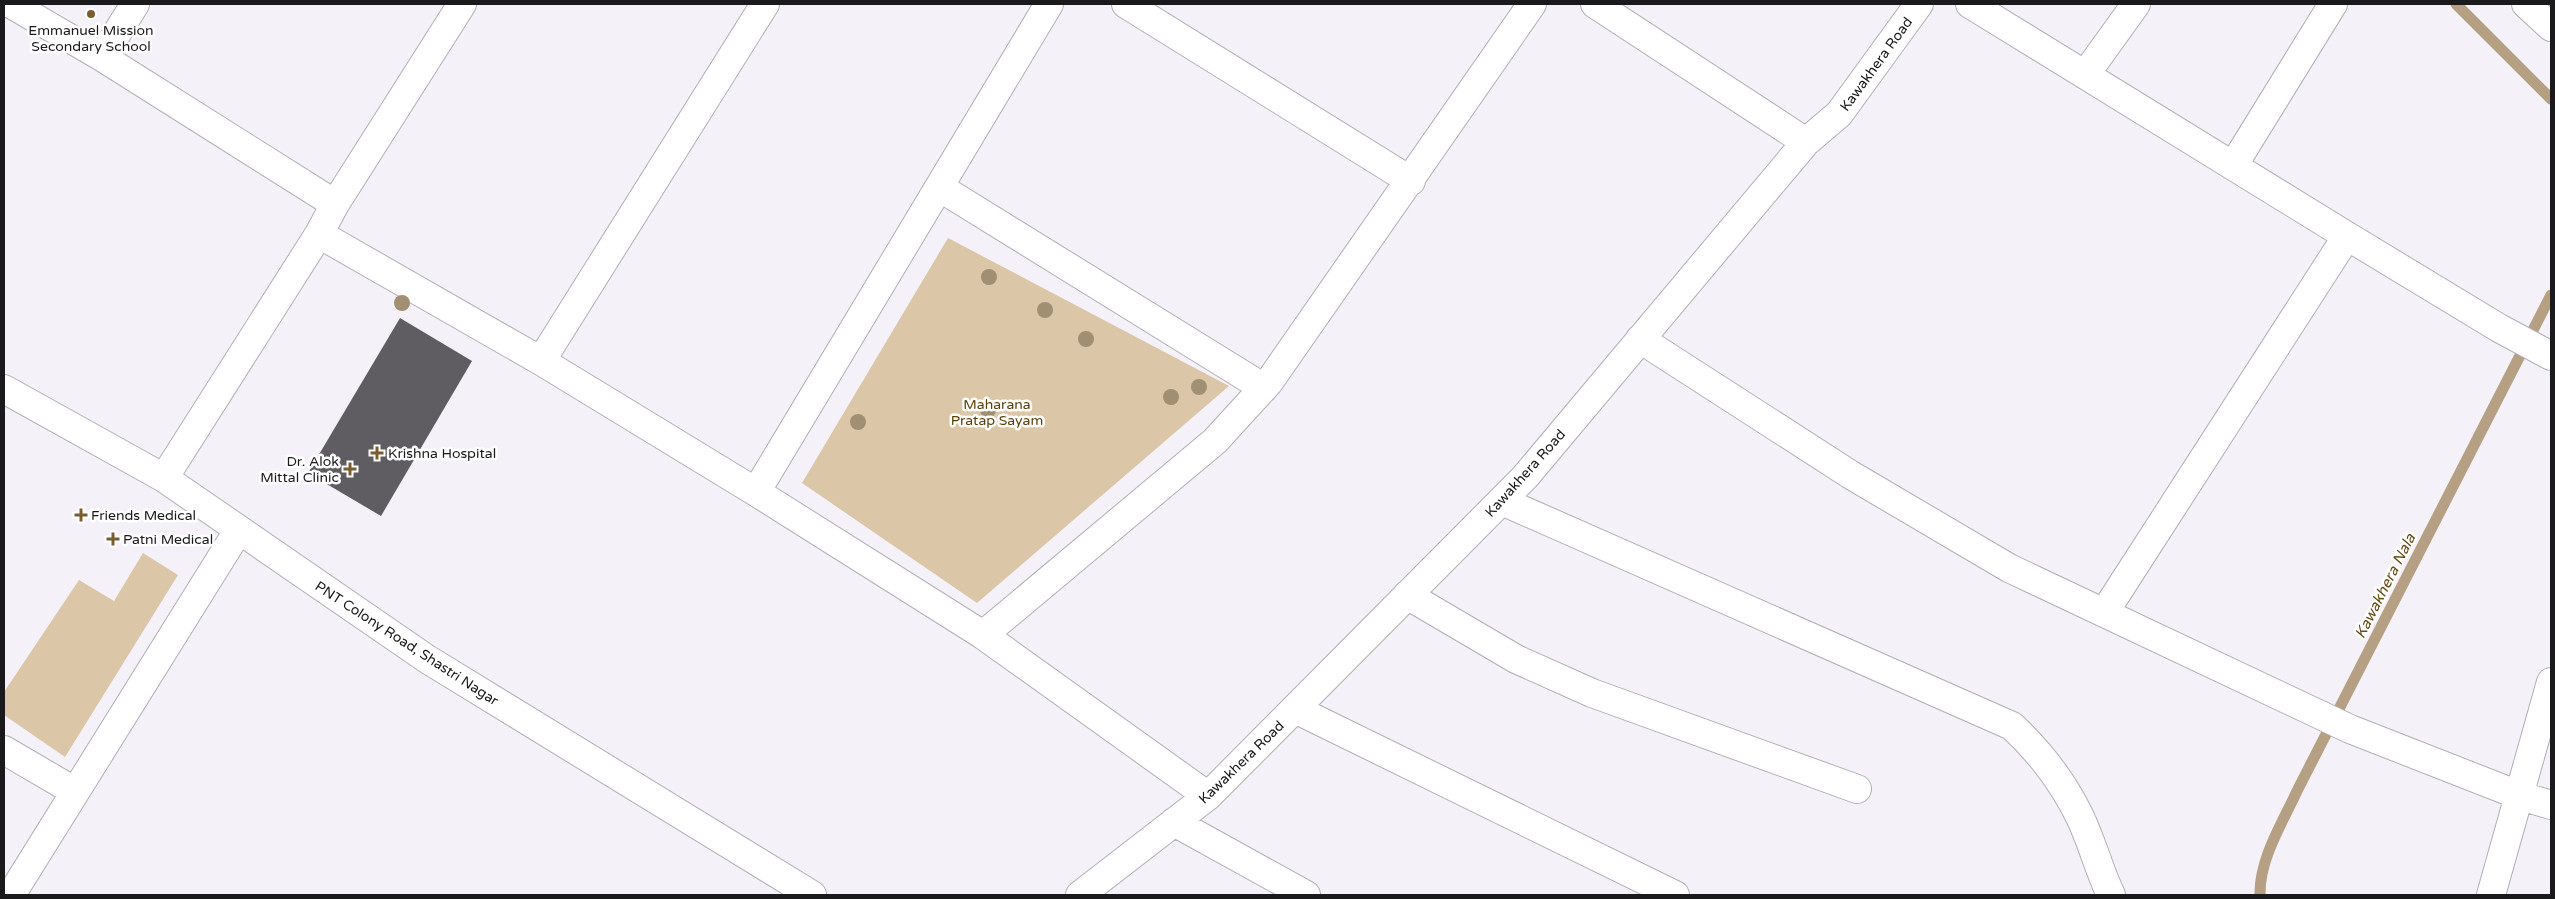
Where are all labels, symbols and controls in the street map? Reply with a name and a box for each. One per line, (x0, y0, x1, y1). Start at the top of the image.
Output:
marker: Emmanuel Mission Secondary School (85, 8, 97, 20)
street label: Kawakhera Road (1837, 14, 1916, 115)
place label: Emmanuel Mission Secondary School (28, 22, 154, 55)
park label: Maharana Pratap Sayam (951, 396, 1043, 429)
street label: Kawakhera Road (1482, 426, 1569, 521)
place label: Krishna Hospital (388, 445, 496, 462)
marker: Krishna Hospital (370, 446, 384, 460)
place label: Dr. Alok Mittal Clinic (260, 453, 339, 486)
marker: Dr. Alok Mittal Clinic (343, 462, 357, 476)
place label: Friends Medical (91, 507, 196, 524)
marker: Friends Medical (75, 509, 87, 521)
water label: Kawakhera Nala (2351, 530, 2419, 641)
place label: Patni Medical (123, 531, 213, 548)
marker: Patni Medical (107, 533, 119, 545)
street label: PNT Colony Road, Shastri Nagar (312, 578, 502, 710)
street label: Kawakhera Road (1195, 717, 1288, 807)

